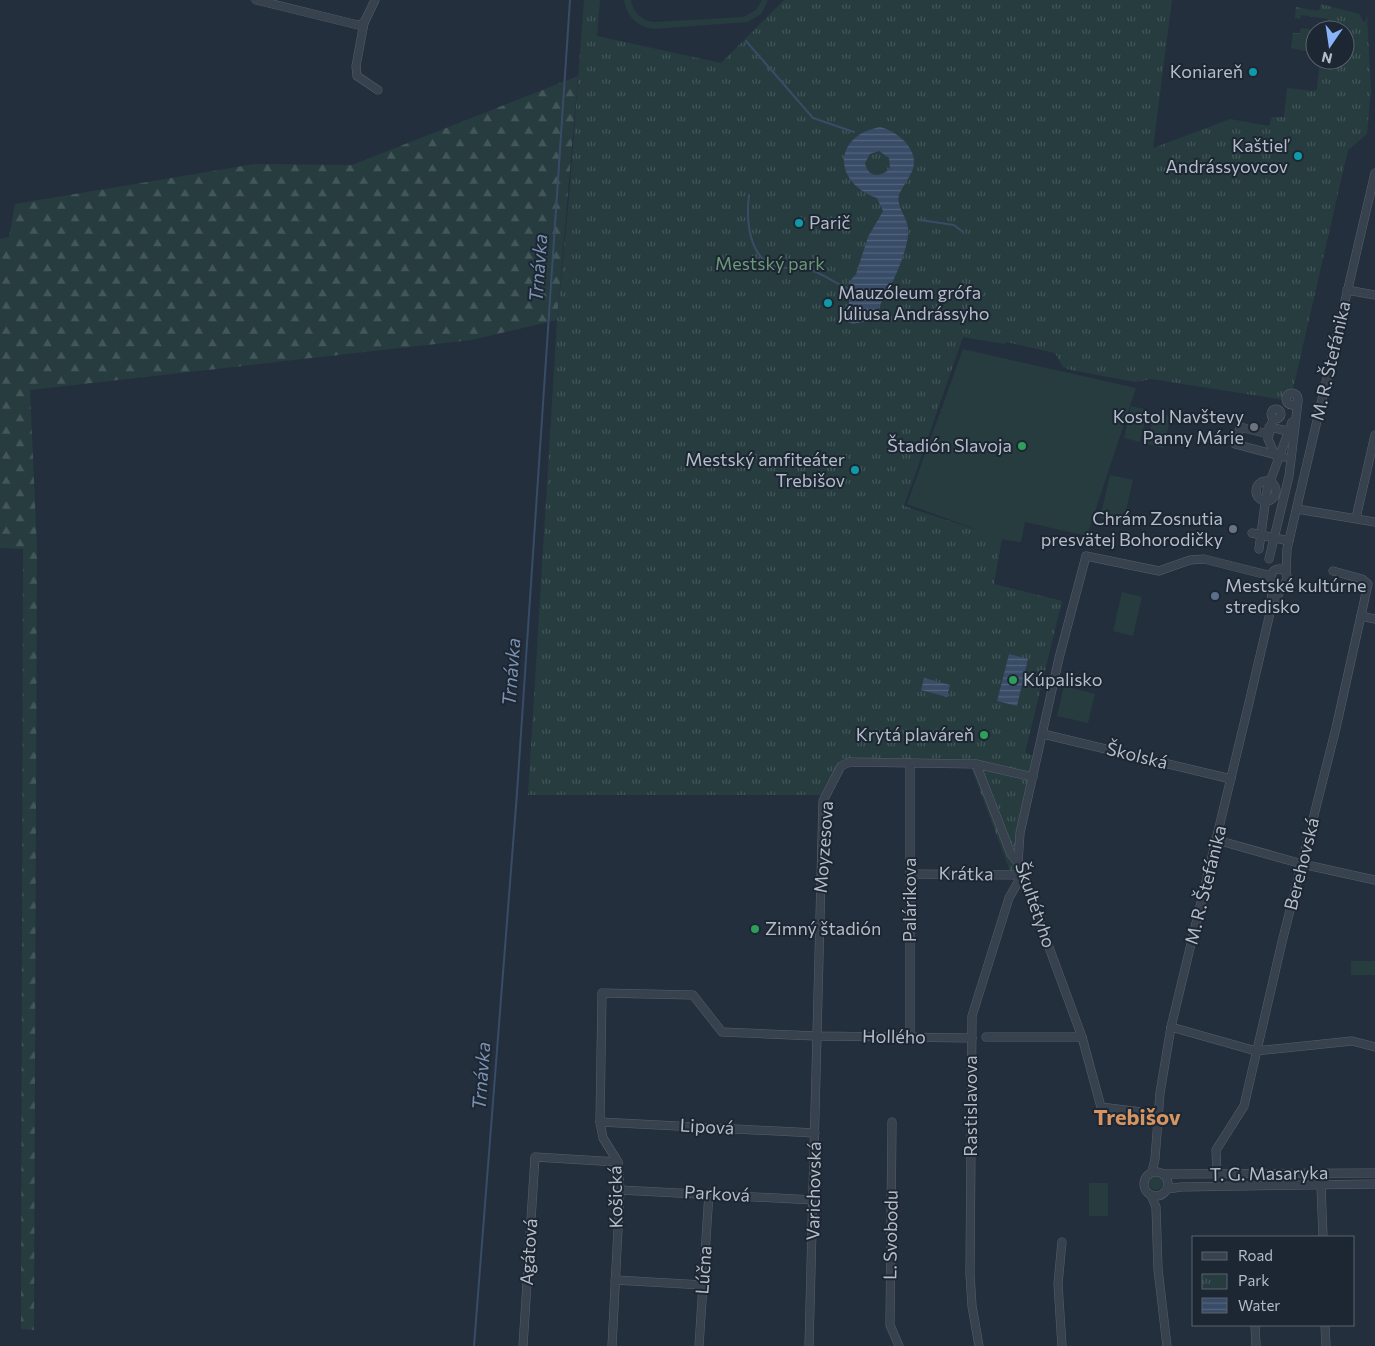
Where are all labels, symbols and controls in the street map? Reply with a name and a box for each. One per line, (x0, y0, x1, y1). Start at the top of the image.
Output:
north arrow (1305, 20, 1355, 70)
text: N (1320, 49, 1334, 68)
place label: Koniareň (1170, 60, 1243, 82)
marker: Koniareň (1247, 66, 1259, 78)
place label: Kaštieľ Andrássyovcov (1165, 134, 1290, 177)
marker: Kaštieľ Andrássyovcov (1292, 150, 1304, 162)
place label: Parič (809, 211, 851, 233)
marker: Parič (793, 217, 805, 229)
water label: Trnávka (524, 233, 551, 303)
park label: Mestský park (715, 252, 825, 274)
place label: Mauzóleum grófa Júliusa Andrássyho (838, 281, 990, 324)
marker: Mauzóleum grófa Júliusa Andrássyho (822, 297, 834, 309)
street label: M. R. Štefánika (1306, 299, 1354, 423)
place label: Kostol Navštevy Panny Márie (1113, 405, 1244, 448)
marker: Kostol Navštevy Panny Márie (1248, 421, 1260, 433)
place label: Štadión Slavoja (887, 434, 1012, 456)
marker: Štadión Slavoja (1016, 440, 1028, 452)
place label: Mestský amfiteáter Trebišov (685, 448, 845, 491)
marker: Mestský amfiteáter Trebišov (849, 464, 861, 476)
place label: Chrám Zosnutia presvätej Bohorodičky (1041, 507, 1223, 550)
marker: Chrám Zosnutia presvätej Bohorodičky (1227, 523, 1239, 535)
place label: Mestské kultúrne stredisko (1225, 574, 1367, 617)
marker: Mestské kultúrne stredisko (1209, 590, 1221, 602)
water label: Trnávka (497, 637, 524, 707)
place label: Kúpalisko (1023, 668, 1102, 690)
marker: Kúpalisko (1007, 674, 1019, 686)
place label: Krytá plaváreň (856, 723, 974, 745)
marker: Krytá plaváreň (978, 729, 990, 741)
street label: Školská (1104, 737, 1170, 773)
street label: Moyzesova (809, 800, 837, 894)
street label: Berehovská (1279, 815, 1323, 912)
street label: M. R. Štefánika (1180, 823, 1230, 947)
street label: Palárikova (898, 858, 920, 942)
street label: Škultétyho (1011, 859, 1061, 950)
street label: Krátka (938, 862, 994, 884)
place label: Zimný štadión (765, 917, 881, 939)
marker: Zimný štadión (749, 923, 761, 935)
street label: Hollého (862, 1024, 926, 1048)
water label: Trnávka (467, 1041, 494, 1111)
street label: Rastislavova (959, 1055, 981, 1157)
district label: Trebišov (1093, 1103, 1181, 1130)
street label: Lipová (679, 1114, 735, 1138)
street label: Varichovská (801, 1141, 825, 1241)
street label: T. G. Masaryka (1210, 1161, 1328, 1185)
street label: Košická (603, 1165, 627, 1229)
street label: Parková (683, 1180, 751, 1206)
street label: L. Svobodu (878, 1190, 902, 1280)
street label: Agátová (515, 1218, 541, 1286)
legend (1192, 1236, 1355, 1326)
street label: Lúčna (690, 1245, 716, 1295)
text: Road (1238, 1246, 1273, 1264)
text: Park (1238, 1271, 1269, 1289)
text: Water (1238, 1296, 1280, 1314)

